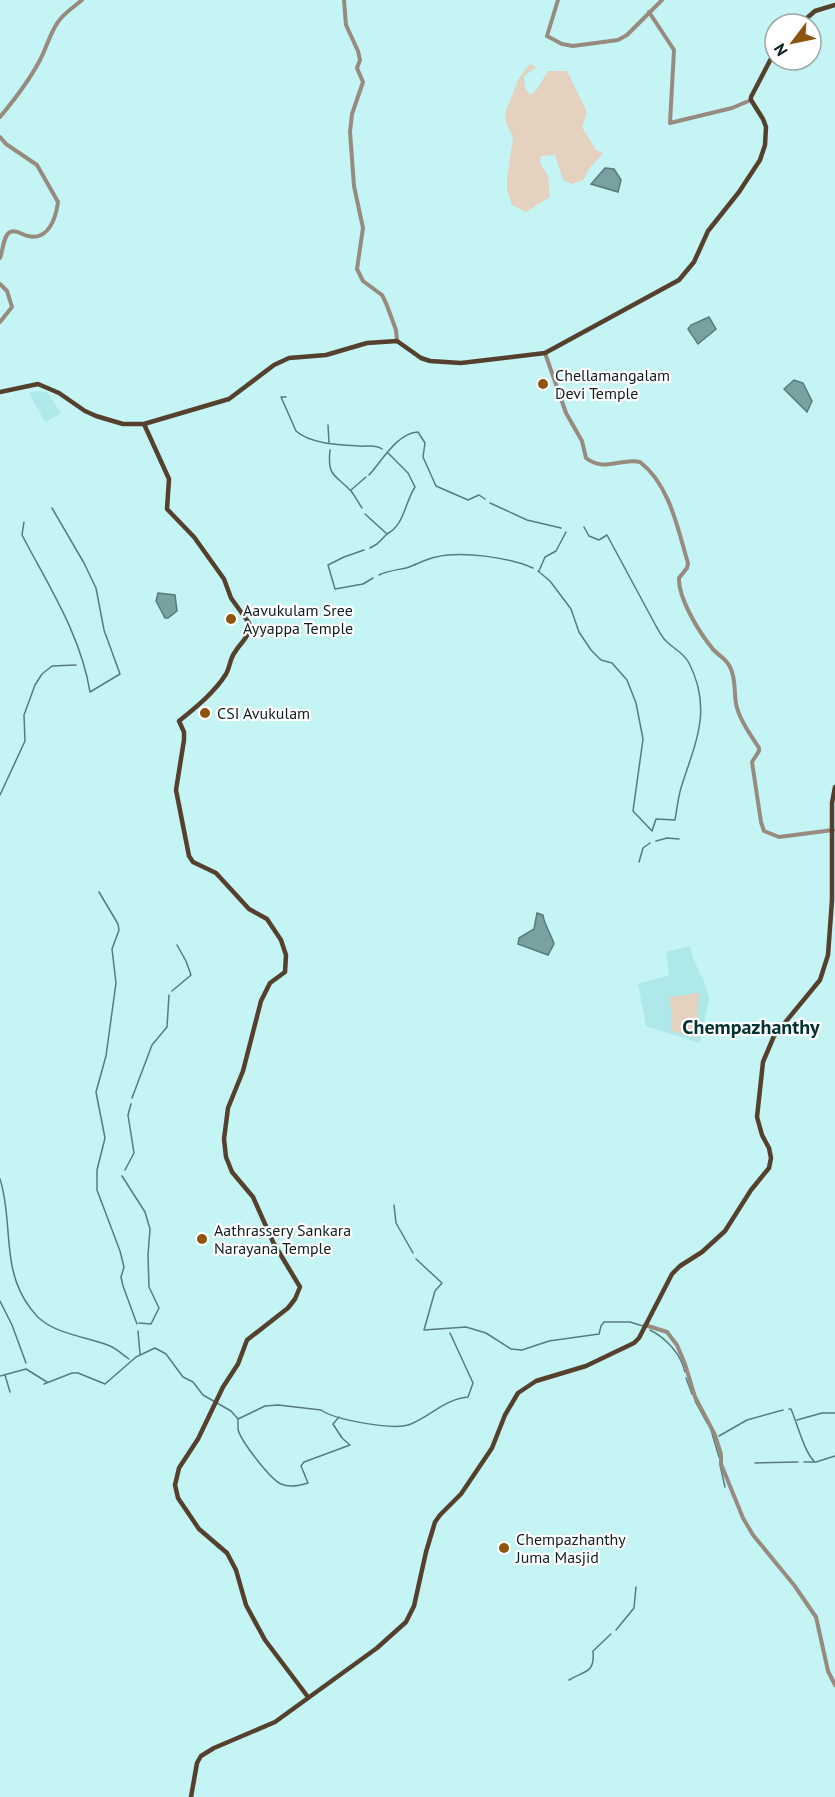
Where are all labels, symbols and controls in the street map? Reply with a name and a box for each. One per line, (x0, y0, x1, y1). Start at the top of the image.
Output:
north arrow (763, 12, 823, 72)
text: N (769, 40, 792, 60)
place label: Chellamangalam Devi Temple (555, 365, 670, 403)
marker: Chellamangalam Devi Temple (536, 377, 550, 391)
place label: Aavukulam Sree Ayyappa Temple (243, 600, 353, 638)
marker: Aavukulam Sree Ayyappa Temple (224, 612, 238, 626)
place label: CSI Avukulam (217, 703, 310, 723)
marker: CSI Avukulam (198, 706, 212, 720)
district label: Chempazhanthy (682, 1014, 820, 1040)
place label: Aathrassery Sankara Narayana Temple (214, 1220, 351, 1258)
marker: Aathrassery Sankara Narayana Temple (195, 1232, 209, 1246)
place label: Chempazhanthy Juma Masjid (515, 1529, 626, 1567)
marker: Chempazhanthy Juma Masjid (497, 1541, 511, 1555)

